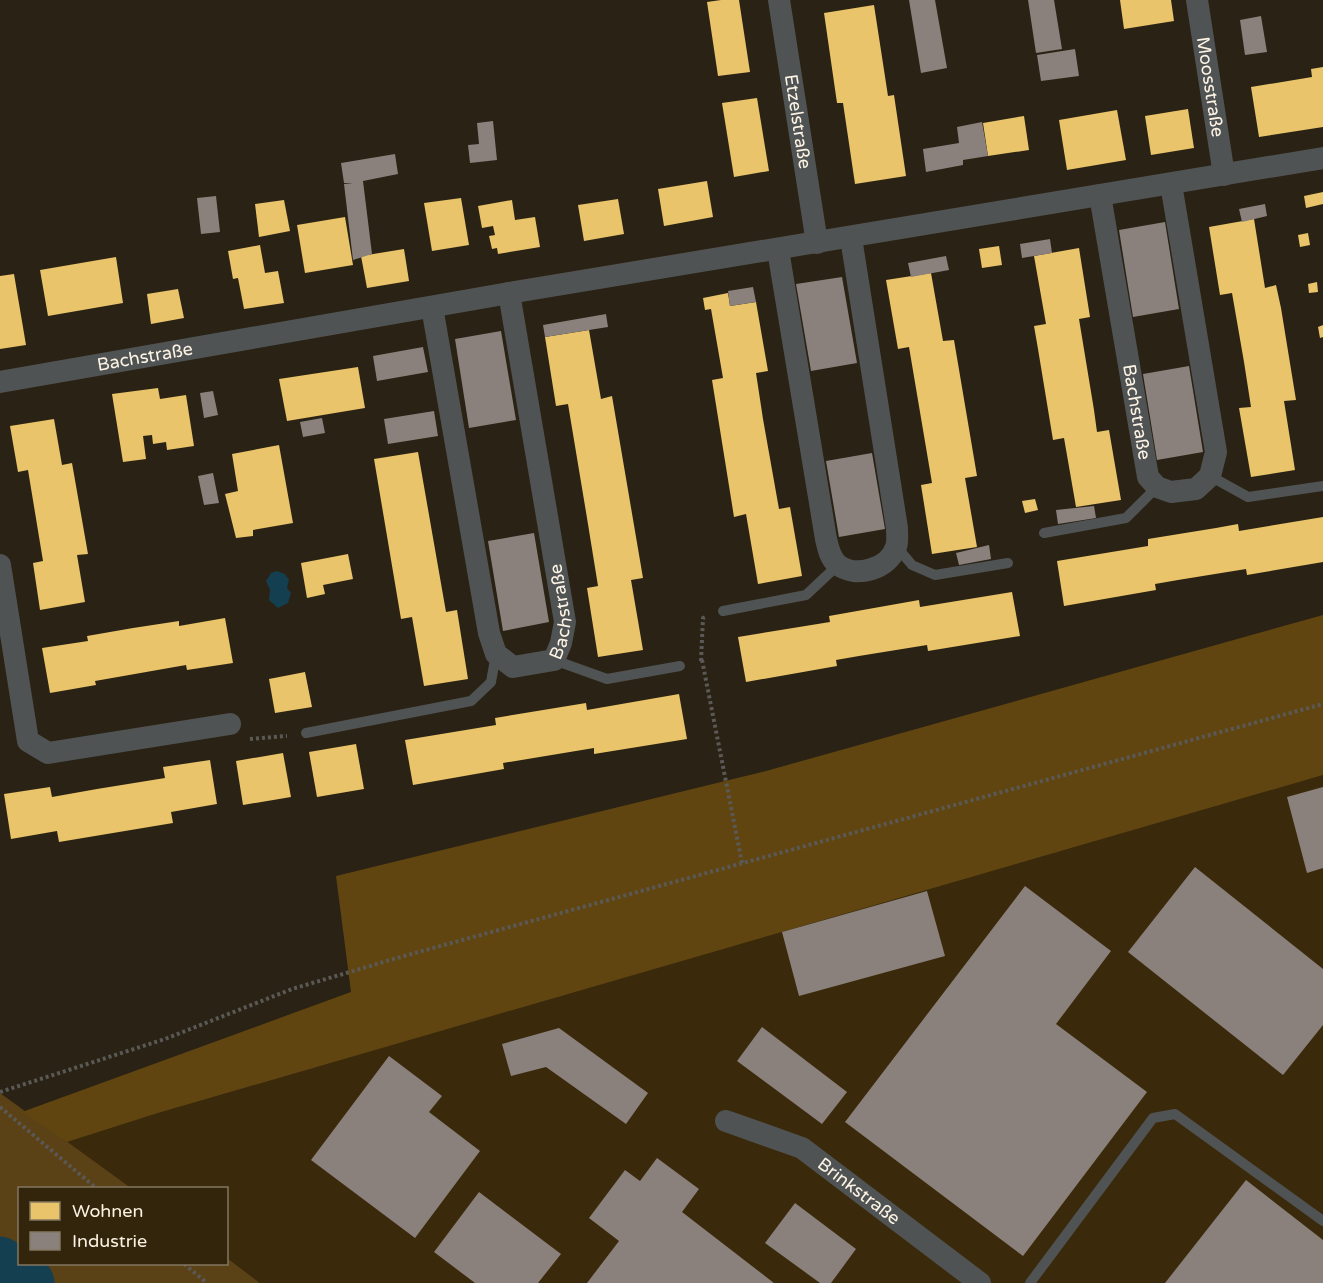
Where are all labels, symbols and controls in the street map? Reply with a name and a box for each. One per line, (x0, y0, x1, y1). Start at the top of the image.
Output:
street label: Moosstraße (1192, 35, 1229, 139)
street label: Etzelstraße (780, 73, 816, 170)
street label: Bachstraße (95, 338, 194, 376)
street label: Bachstraße (1118, 362, 1156, 461)
street label: Bachstraße (544, 562, 577, 663)
street label: Brinkstraße (813, 1153, 905, 1230)
legend (18, 1187, 228, 1265)
text: Wohnen (72, 1200, 143, 1222)
text: Industrie (72, 1230, 147, 1252)

